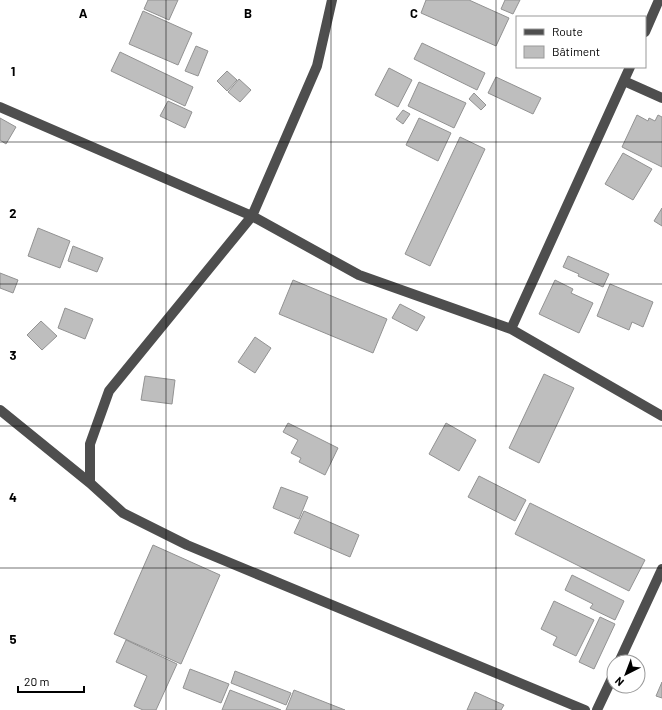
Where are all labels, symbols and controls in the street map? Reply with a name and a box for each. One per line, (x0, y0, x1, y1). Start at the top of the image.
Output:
text: A (79, 5, 88, 21)
text: B (244, 5, 252, 21)
text: C (410, 5, 418, 21)
legend (516, 16, 646, 68)
text: Route (552, 24, 583, 38)
text: Bâtiment (552, 44, 600, 58)
text: 1 (11, 63, 15, 79)
text: 2 (9, 205, 17, 221)
text: 3 (9, 347, 17, 363)
text: 4 (9, 489, 17, 505)
text: 5 (9, 631, 17, 647)
north arrow (606, 654, 646, 694)
scale bar (18, 668, 84, 694)
text: 20 m (24, 674, 50, 688)
text: N (612, 675, 626, 689)

